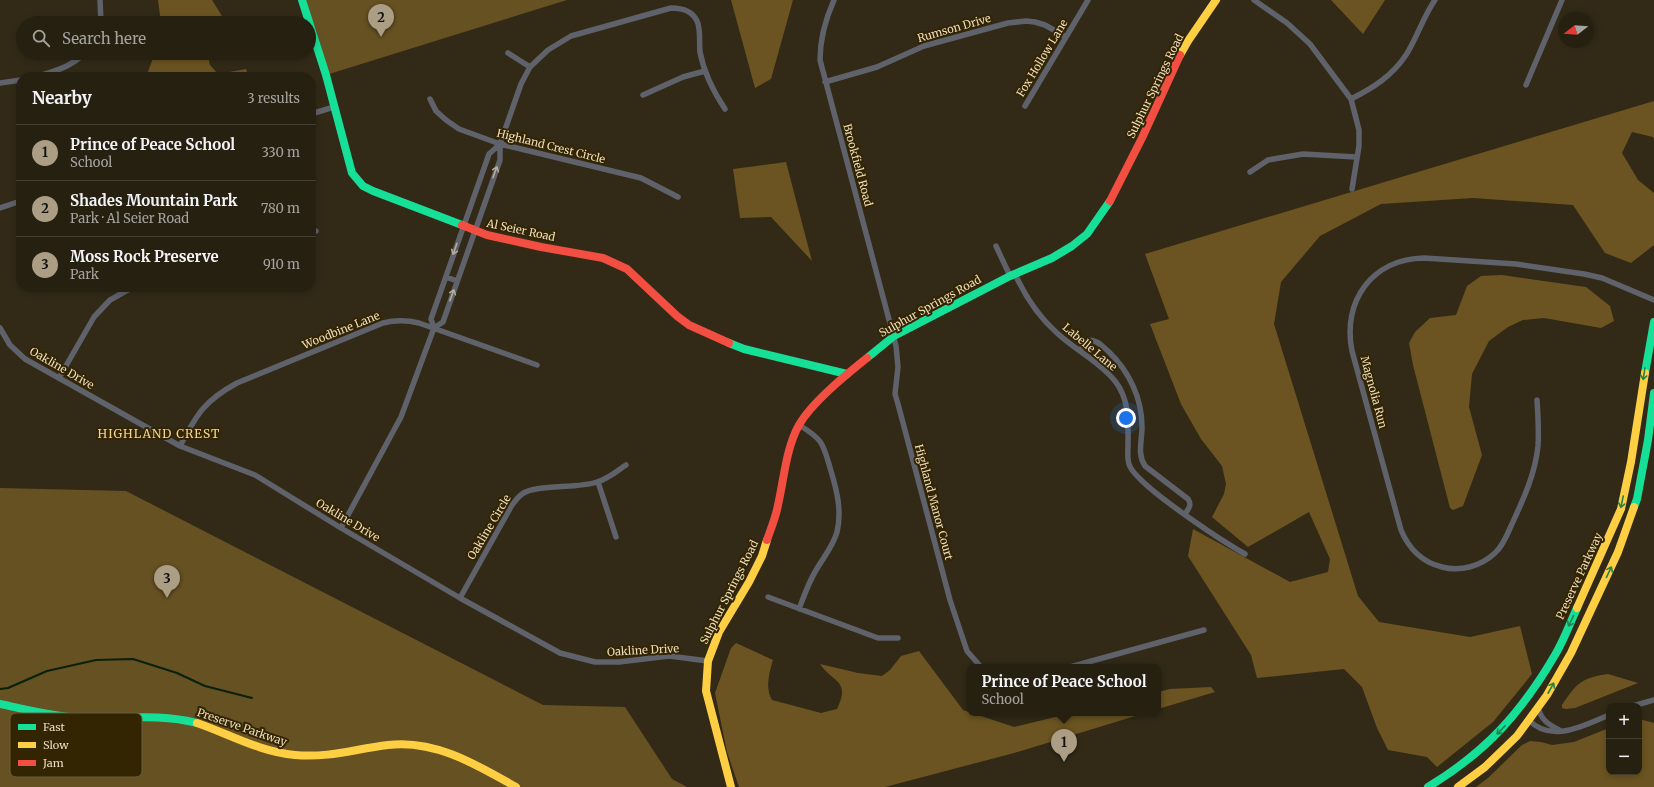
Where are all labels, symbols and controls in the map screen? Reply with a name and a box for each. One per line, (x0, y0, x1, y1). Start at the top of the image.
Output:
pin: 2 (368, 4, 394, 37)
street label: Rumson Drive (916, 11, 992, 45)
north arrow (1558, 12, 1594, 48)
search box (16, 16, 316, 60)
street label: Fox Hollow Lane (1013, 17, 1071, 99)
icon: search (30, 27, 52, 49)
text: Search here (62, 29, 146, 48)
street label: Sulphur Springs Road (1124, 31, 1187, 141)
text: Nearby (32, 87, 92, 109)
text: 3 results (247, 90, 300, 107)
street label: Brookfield Road (840, 122, 876, 208)
street label: Highland Crest Circle (495, 126, 607, 166)
text: Prince of Peace School (70, 135, 235, 154)
text: 1 (42, 144, 48, 161)
text: 330 m (261, 144, 300, 161)
text: School (70, 154, 112, 171)
one-way arrow (492, 166, 499, 179)
text: Shades Mountain Park (70, 191, 238, 210)
text: 2 (41, 200, 49, 217)
text: 780 m (261, 200, 300, 217)
text: Park · Al Seier Road (70, 210, 189, 227)
street label: Al Seier Road (484, 216, 557, 244)
one-way arrow (451, 243, 458, 256)
text: Moss Rock Preserve (70, 247, 219, 266)
text: 3 (41, 256, 49, 273)
text: 910 m (263, 256, 300, 273)
text: Park (70, 266, 99, 283)
street label: Sulphur Springs Road (876, 272, 984, 340)
one-way arrow (449, 290, 457, 302)
street label: Woodbine Lane (299, 308, 382, 352)
street label: Labelle Lane (1060, 320, 1120, 374)
street label: Oakline Drive (27, 344, 97, 392)
street label: Magnolia Run (1358, 354, 1391, 430)
one-way arrow (1640, 367, 1648, 380)
your location (1116, 408, 1136, 428)
district label: HIGHLAND CREST (98, 426, 220, 441)
street label: Highland Manor Court (912, 443, 956, 562)
street label: Oakline Circle (464, 492, 514, 562)
street label: Oakline Drive (314, 495, 383, 545)
one-way arrow (1618, 495, 1626, 508)
street label: Preserve Parkway (1553, 530, 1606, 622)
street label: Sulphur Springs Road (697, 537, 761, 646)
pin: 3 (154, 565, 180, 598)
one-way arrow (1606, 566, 1613, 578)
one-way arrow (1567, 615, 1574, 627)
street label: Oakline Drive (607, 641, 680, 659)
popup (967, 664, 1161, 716)
text: Prince of Peace School (981, 672, 1147, 691)
one-way arrow (1547, 682, 1555, 694)
text: School (981, 691, 1024, 708)
map controls (1606, 703, 1642, 775)
button: + (1606, 703, 1642, 739)
street label: Preserve Parkway (195, 705, 289, 749)
legend (10, 713, 142, 777)
text: Fast (43, 720, 66, 734)
one-way arrow (1496, 725, 1506, 735)
pin: 1 (1051, 729, 1077, 762)
text: Slow (43, 738, 69, 752)
button: − (1606, 739, 1642, 775)
text: Jam (42, 756, 64, 770)

